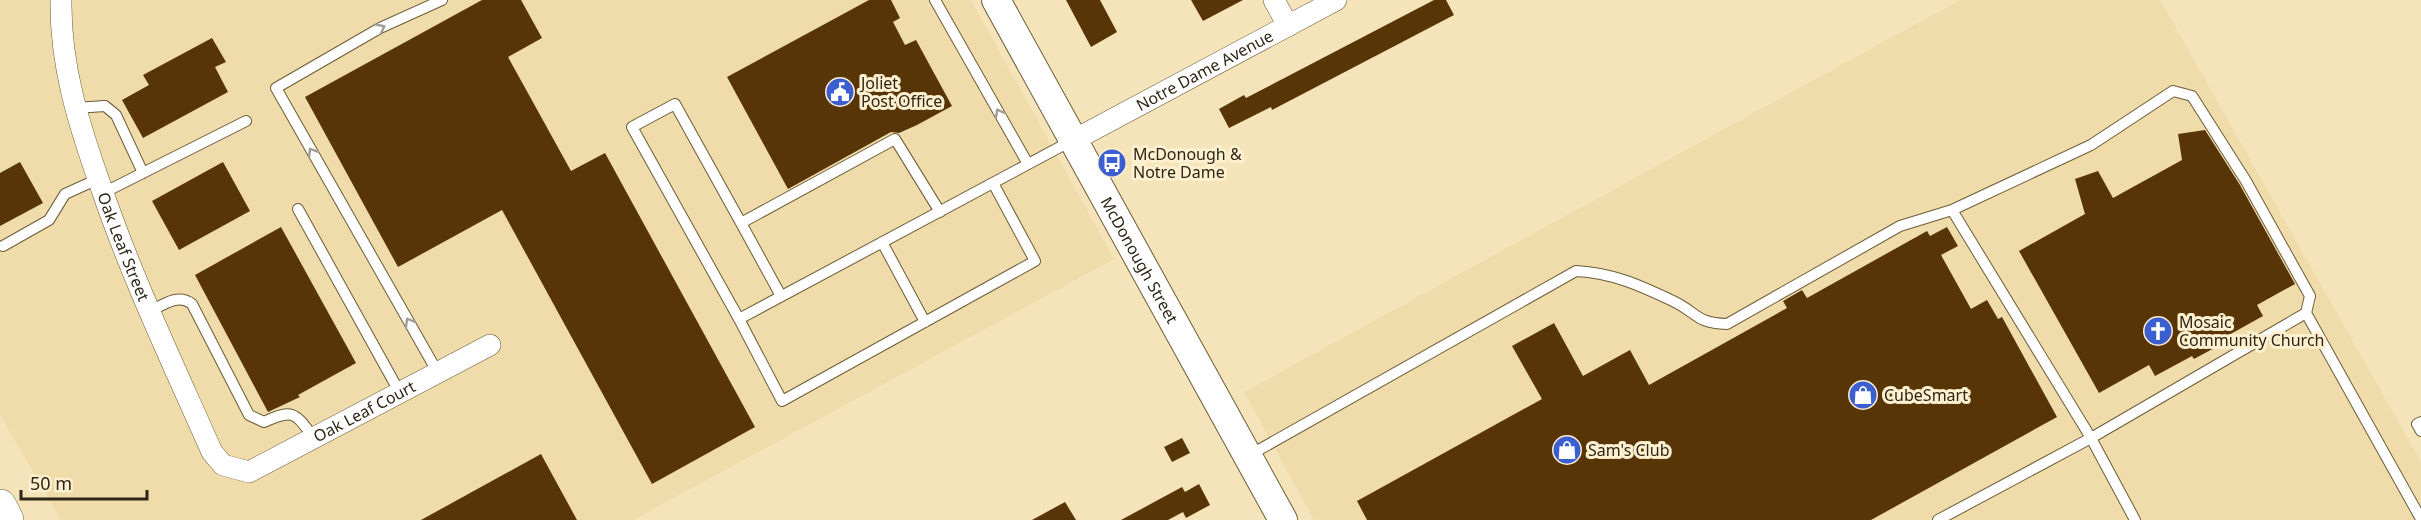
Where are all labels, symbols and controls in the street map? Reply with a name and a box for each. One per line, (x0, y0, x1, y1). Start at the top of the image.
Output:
one-way arrow (375, 24, 386, 35)
street label: Notre Dame Avenue (1132, 25, 1277, 116)
place label: Joliet Post Office (859, 72, 942, 112)
public building icon: Joliet Post Office (824, 76, 856, 108)
one-way arrow (995, 109, 1006, 119)
place label: McDonough & Notre Dame (1133, 143, 1242, 183)
bus stop icon: McDonough & Notre Dame (1096, 147, 1128, 179)
one-way arrow (308, 148, 319, 159)
street label: Oak Leaf Street (93, 189, 155, 305)
street label: McDonough Street (1096, 193, 1183, 328)
place label: Mosaic Community Church (2179, 311, 2324, 351)
church icon: Mosaic Community Church (2142, 315, 2174, 347)
one-way arrow (405, 318, 416, 328)
street label: Oak Leaf Court (309, 375, 419, 447)
shop icon: CubeSmart (1847, 379, 1879, 411)
place label: CubeSmart (1884, 384, 1968, 406)
shop icon: Sam's Club (1551, 434, 1583, 466)
place label: Sam's Club (1588, 439, 1669, 461)
scale bar (21, 463, 147, 501)
text: 50 m (30, 471, 72, 495)

